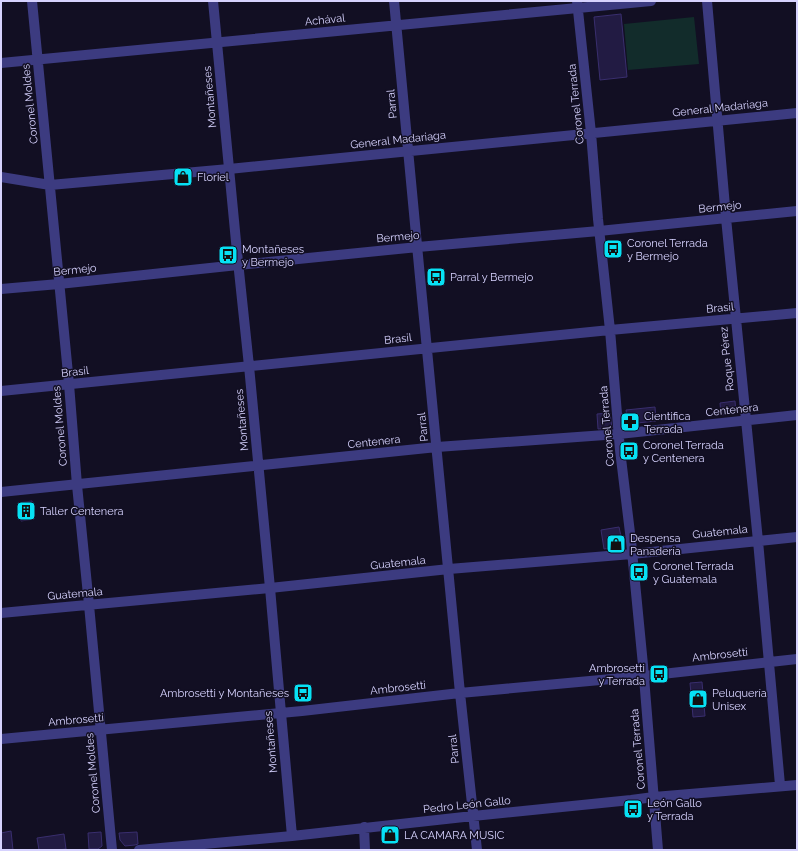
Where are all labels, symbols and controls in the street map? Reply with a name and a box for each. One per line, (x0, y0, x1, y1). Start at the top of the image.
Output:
street label: Achával (304, 11, 346, 29)
street label: Coronel Moldes (19, 63, 41, 145)
street label: Coronel Terrada (565, 63, 587, 145)
street label: Montañeses (201, 66, 219, 128)
street label: Parral (384, 89, 400, 119)
street label: General Madariaga (672, 97, 768, 119)
street label: General Madariaga (350, 129, 446, 151)
shop icon: Floriel (172, 166, 194, 188)
place label: Floriel (197, 171, 229, 184)
street label: Bermejo (698, 198, 743, 216)
street label: Bermejo (376, 229, 421, 245)
place label: Coronel Terrada y Bermejo (627, 237, 708, 263)
bus stop icon: Coronel Terrada y Bermejo (602, 238, 624, 260)
place label: Montañeses y Bermejo (242, 243, 304, 269)
bus stop icon: Montañeses y Bermejo (217, 244, 239, 266)
street label: Bermejo (53, 261, 98, 279)
bus stop icon: Parral y Bermejo (425, 266, 447, 288)
place label: Parral y Bermejo (450, 271, 534, 284)
street label: Brasil (706, 300, 734, 316)
street label: Roque Pérez (717, 326, 737, 392)
street label: Brasil (383, 331, 413, 347)
street label: Brasil (60, 364, 90, 380)
street label: Coronel Moldes (50, 385, 70, 467)
street label: Coronel Terrada (597, 385, 617, 467)
street label: Montañeses (233, 389, 251, 451)
street label: Centenera (705, 401, 759, 419)
place label: Cientifica Terrada (644, 410, 690, 436)
pharmacy icon: Cientifica Terrada (619, 411, 641, 433)
street label: Parral (415, 412, 431, 442)
street label: Centenera (347, 433, 401, 451)
place label: Coronel Terrada y Centenera (643, 439, 724, 465)
bus stop icon: Coronel Terrada y Centenera (618, 440, 640, 462)
building icon: Taller Centenera (15, 500, 37, 522)
place label: Taller Centenera (40, 505, 124, 518)
street label: Guatemala (692, 523, 748, 541)
place label: Despensa Panadería (630, 532, 681, 558)
shop icon: Despensa Panadería (605, 533, 627, 555)
street label: Guatemala (370, 554, 426, 572)
place label: Coronel Terrada y Guatemala (653, 560, 734, 586)
bus stop icon: Coronel Terrada y Guatemala (628, 561, 650, 583)
street label: Guatemala (47, 585, 103, 603)
street label: Ambrosetti (691, 646, 749, 664)
place label: Ambrosetti y Terrada (589, 662, 645, 688)
bus stop icon: Ambrosetti y Terrada (648, 663, 670, 685)
street label: Ambrosetti (369, 679, 427, 697)
bus stop icon: Ambrosetti y Montañeses (292, 682, 314, 704)
place label: Ambrosetti y Montañeses (160, 687, 289, 700)
place label: Peluquería Unisex (712, 687, 767, 713)
shop icon: Peluquería Unisex (687, 688, 709, 710)
street label: Coronel Terrada (628, 708, 648, 790)
street label: Ambrosetti (48, 711, 104, 729)
street label: Montañeses (262, 711, 280, 773)
street label: Coronel Moldes (83, 732, 103, 814)
street label: Parral (446, 734, 462, 764)
street label: Pedro León Gallo (423, 794, 512, 816)
place label: León Gallo y Terrada (647, 797, 702, 823)
bus stop icon: León Gallo y Terrada (622, 798, 644, 820)
shop icon: LA CAMARA MUSIC (379, 824, 401, 846)
place label: LA CAMARA MUSIC (404, 829, 505, 842)

